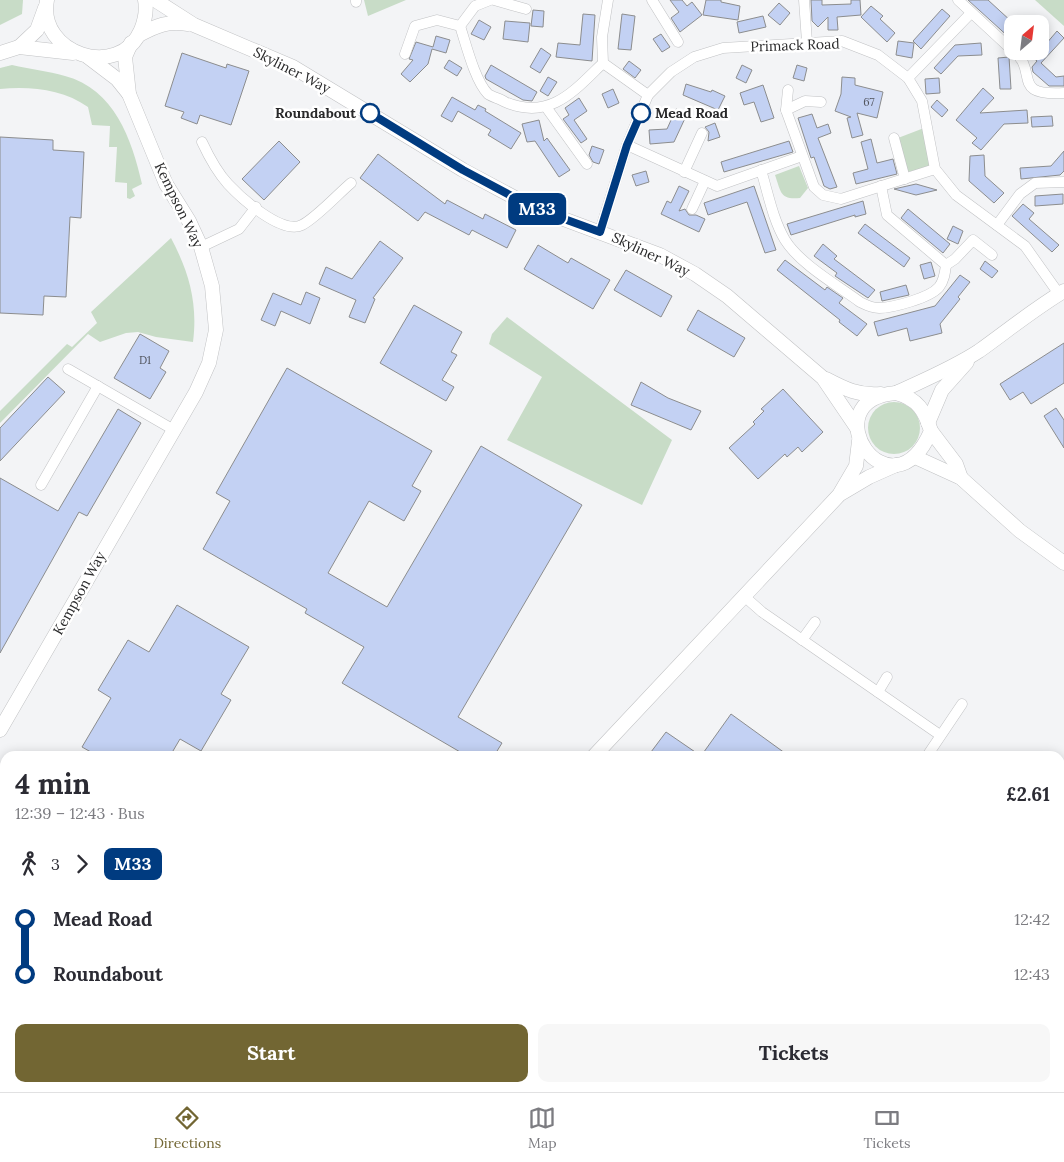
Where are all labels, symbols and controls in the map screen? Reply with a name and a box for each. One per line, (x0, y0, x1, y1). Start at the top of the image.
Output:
north arrow (1004, 15, 1049, 60)
map controls (1004, 15, 1049, 60)
street label: Primack Road (750, 34, 840, 56)
street label: Skyliner Way (250, 43, 334, 97)
house number: 67 (863, 95, 875, 109)
marker: Roundabout (360, 103, 380, 123)
marker: Mead Road (631, 103, 651, 123)
place label: Roundabout (275, 104, 356, 122)
place label: Mead Road (655, 104, 728, 122)
street label: Kempson Way (151, 159, 208, 251)
line badge: M33 (508, 193, 566, 225)
text: M33 (518, 197, 556, 220)
street label: Skyliner Way (609, 228, 694, 280)
house number: D1 (139, 353, 151, 367)
street label: Kempson Way (49, 548, 110, 638)
text: 4 min (15, 766, 90, 802)
text: £2.61 (1006, 782, 1050, 806)
text: 12:39 – 12:43 · Bus (15, 803, 145, 823)
icon: walk (15, 850, 43, 878)
icon: forward (68, 850, 96, 878)
text: M33 (114, 852, 152, 875)
text: 3 (51, 854, 60, 874)
text: Mead Road (53, 907, 152, 931)
text: 12:42 (1014, 909, 1050, 929)
text: Roundabout (53, 962, 163, 986)
text: 12:43 (1014, 964, 1050, 984)
button: Start (15, 1024, 528, 1082)
button: Tickets (538, 1024, 1050, 1082)
tab: Directions (153, 1104, 221, 1152)
tab: Map (528, 1104, 557, 1152)
tab: Tickets (863, 1104, 911, 1152)

